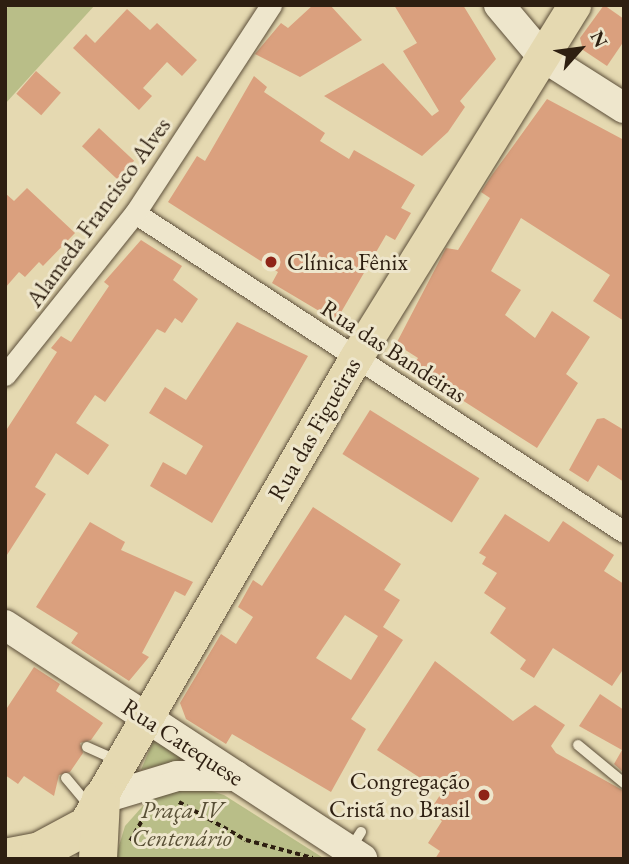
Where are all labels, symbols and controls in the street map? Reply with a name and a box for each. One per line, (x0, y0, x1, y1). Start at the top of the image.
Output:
north arrow (545, 14, 615, 84)
text: N (584, 26, 614, 52)
street label: Alameda Francisco Alves (19, 111, 177, 313)
place label: Clínica Fênix (287, 248, 408, 276)
marker: Clínica Fênix (261, 252, 281, 272)
street label: Rua das Bandeiras (316, 293, 472, 409)
street label: Rua das Figueiras (261, 352, 367, 506)
street label: Rua Catequese (117, 692, 249, 792)
place label: Congregação Cristã no Brasil (329, 767, 470, 823)
marker: Congregação Cristã no Brasil (476, 787, 492, 803)
park label: Praça IV Centenário (132, 796, 232, 852)

